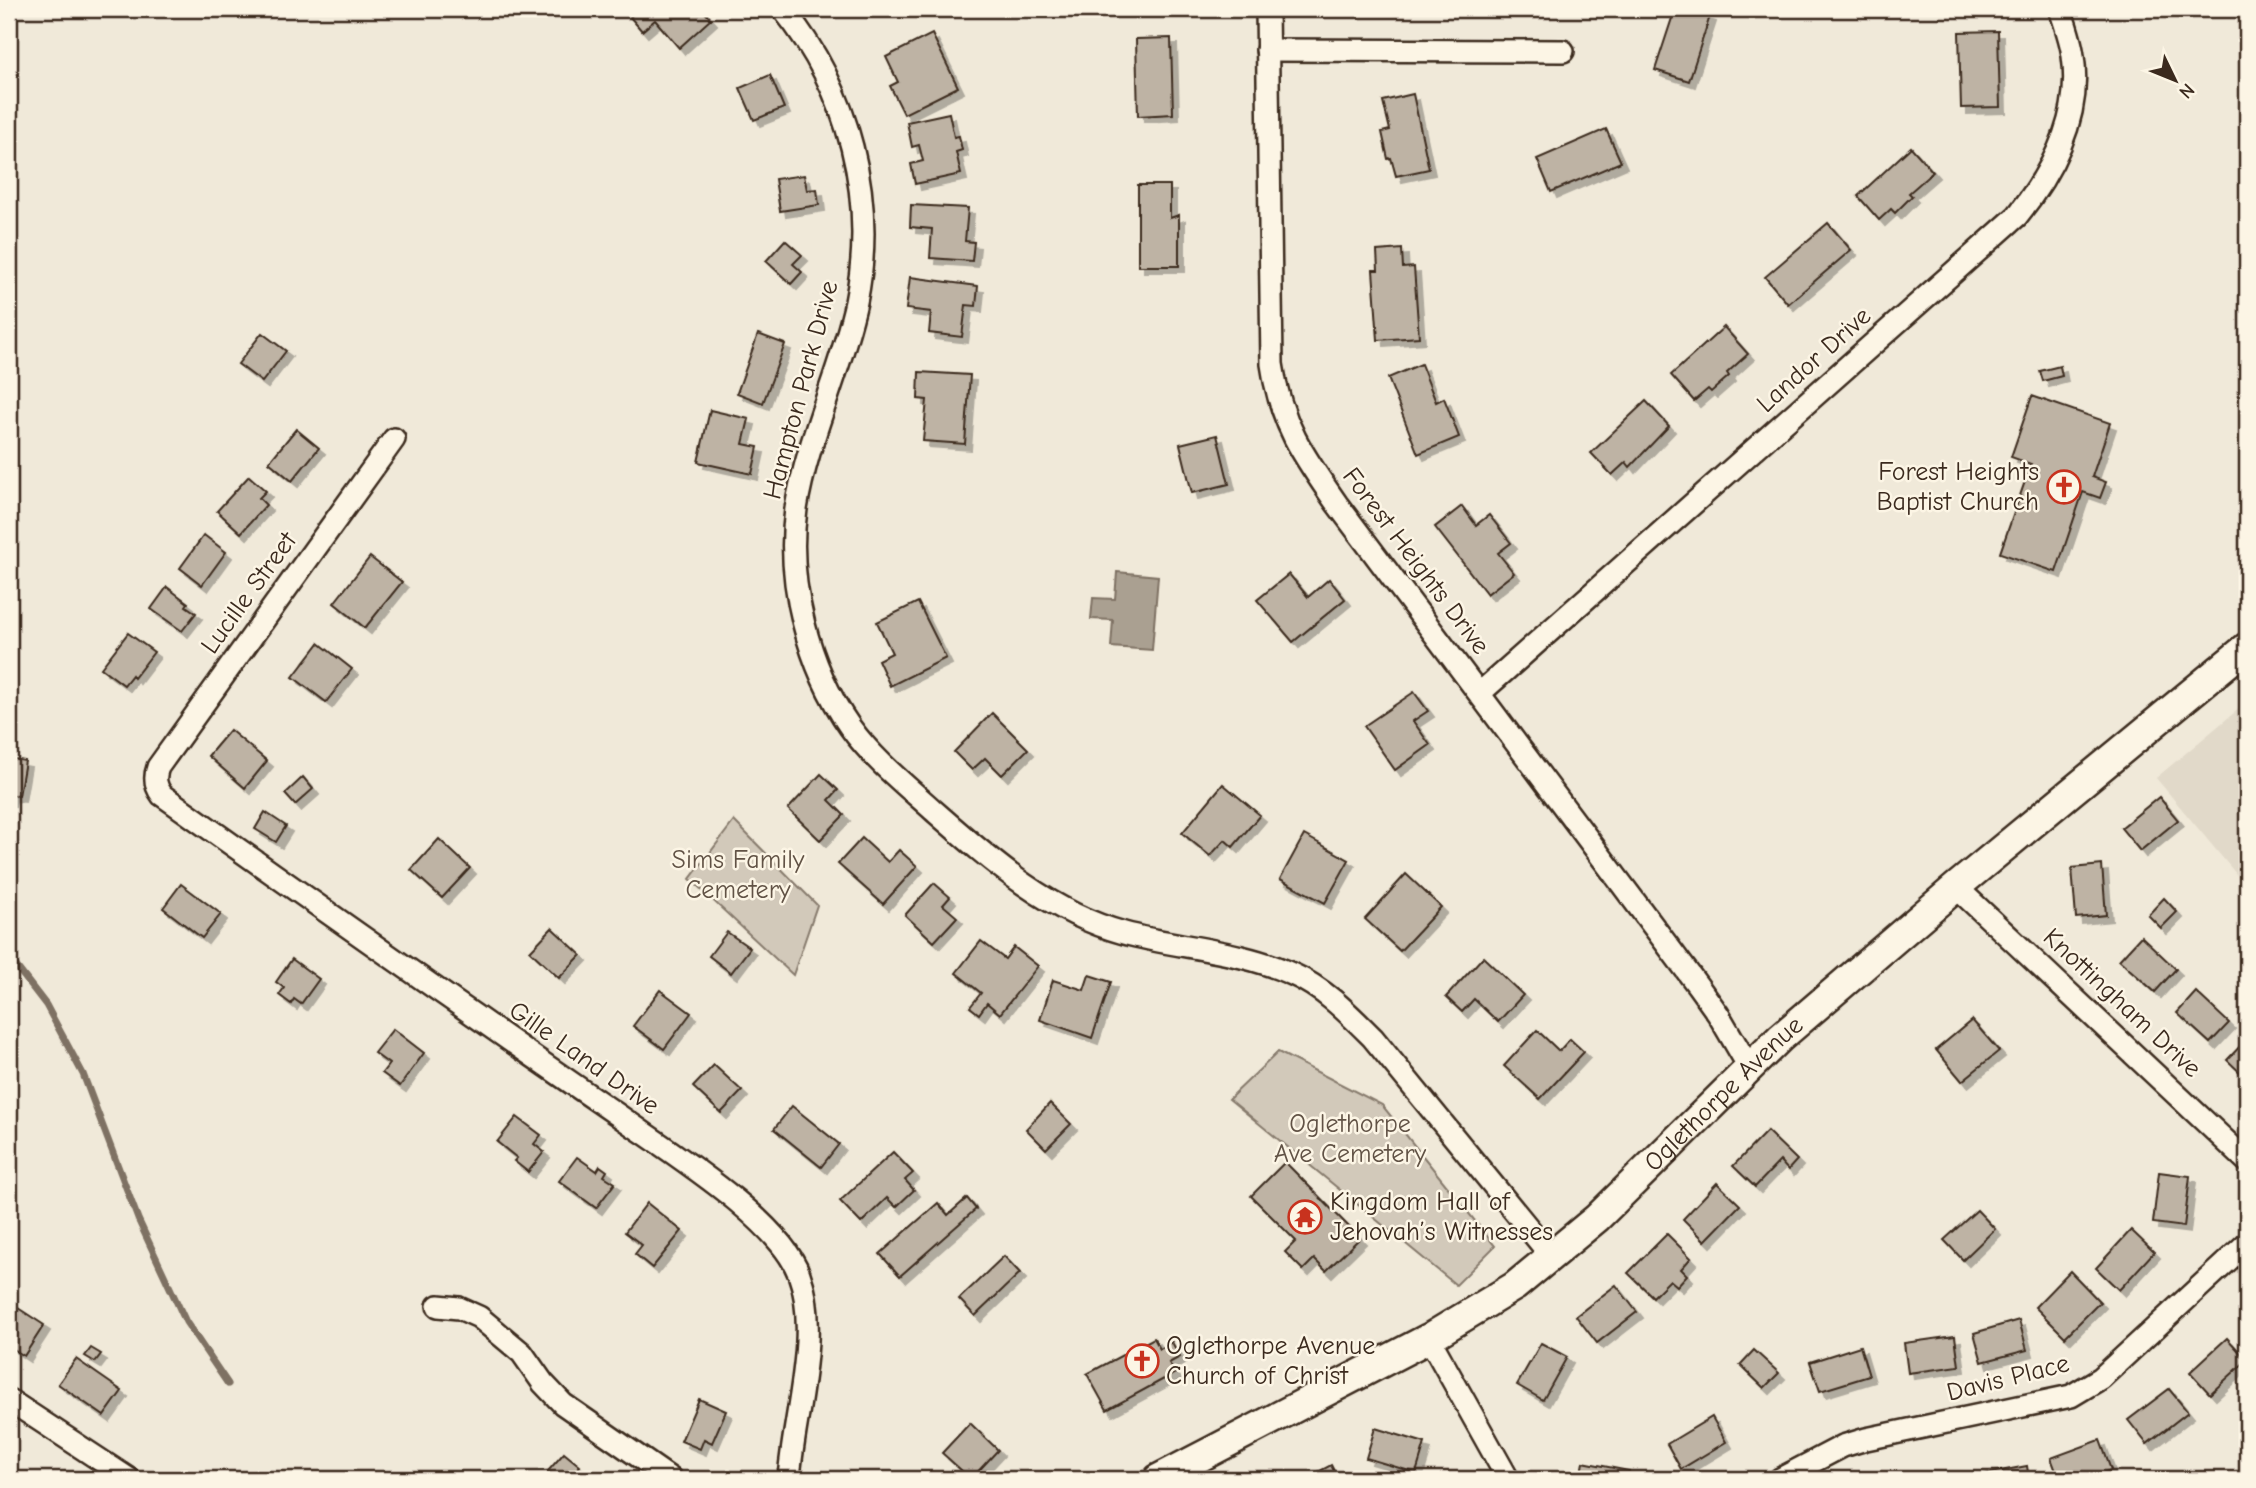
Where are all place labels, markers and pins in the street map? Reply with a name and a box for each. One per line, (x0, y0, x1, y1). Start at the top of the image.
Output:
place label: Forest Heights Baptist Church (1876, 457, 2039, 517)
church icon: Forest Heights Baptist Church (2045, 468, 2083, 506)
place label: Kingdom Hall of Jehovah’s Witnesses (1330, 1187, 1553, 1247)
temple icon: Kingdom Hall of Jehovah’s Witnesses (1286, 1198, 1324, 1236)
place label: Oglethorpe Avenue Church of Christ (1166, 1331, 1375, 1391)
church icon: Oglethorpe Avenue Church of Christ (1123, 1342, 1161, 1380)

